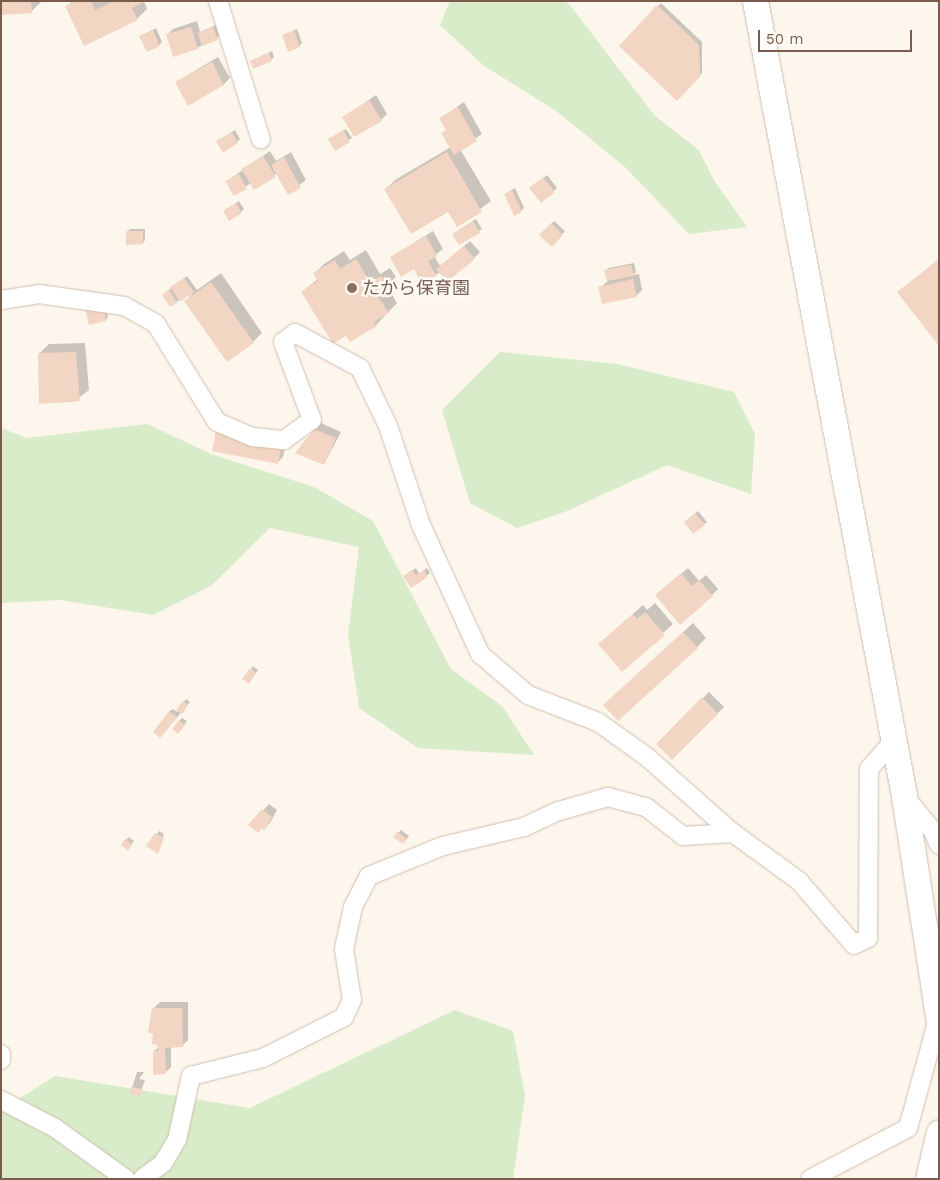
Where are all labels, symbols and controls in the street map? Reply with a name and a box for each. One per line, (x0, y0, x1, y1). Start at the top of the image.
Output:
scale bar (760, 20, 914, 52)
text: 50 m (766, 30, 803, 48)
place label: たから保育園 (362, 277, 470, 299)
marker: たから保育園 (346, 282, 358, 294)

